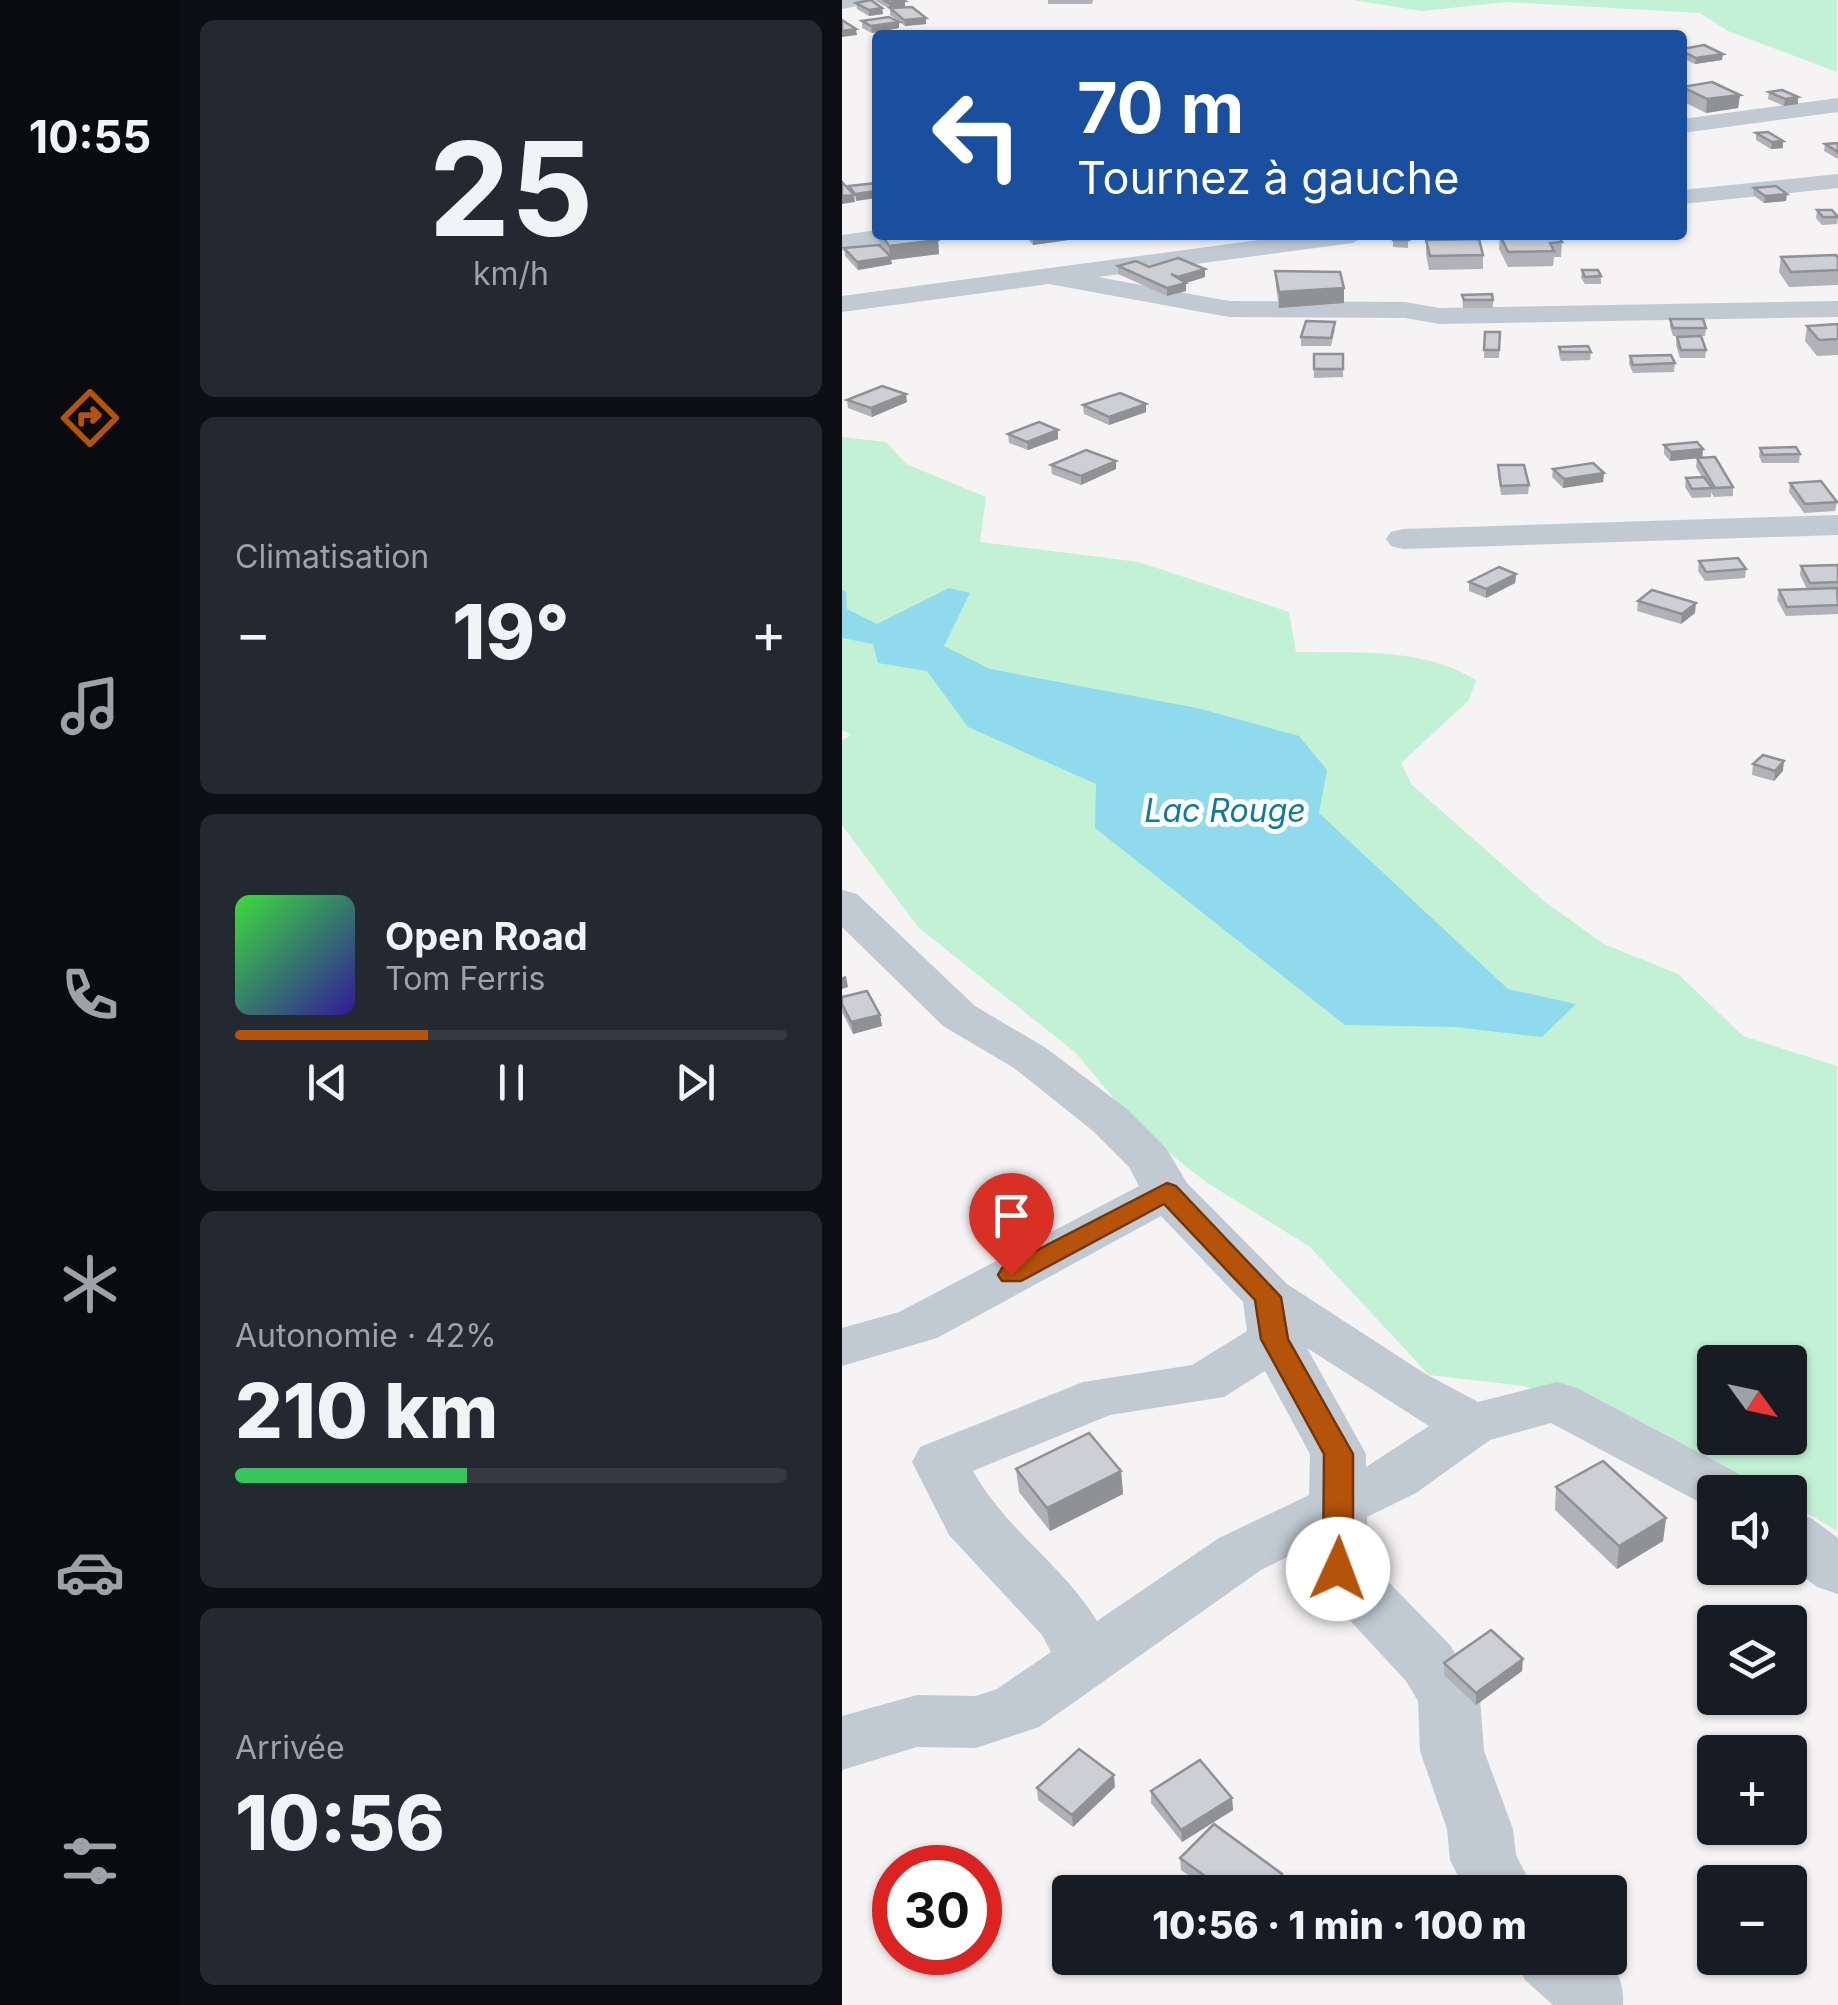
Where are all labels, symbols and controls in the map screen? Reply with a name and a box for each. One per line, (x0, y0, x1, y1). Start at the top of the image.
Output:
text: 70 m (1077, 65, 1244, 150)
icon: left (912, 70, 1042, 200)
text: 10:55 (29, 109, 151, 164)
text: 25 (429, 110, 593, 267)
text: Tournez à gauche (1077, 150, 1459, 205)
text: km/h (473, 254, 549, 293)
icon: directions (55, 383, 125, 453)
text: Climatisation (235, 537, 429, 576)
text: 19° (452, 586, 570, 677)
text: − (235, 600, 271, 666)
text: + (751, 600, 787, 666)
icon: music (55, 671, 125, 741)
water label: Lac Rouge (1144, 791, 1306, 830)
text: Open Road (385, 913, 588, 959)
text: Tom Ferris (385, 959, 545, 998)
icon: phone (55, 960, 125, 1030)
icon: previous (300, 1055, 355, 1110)
icon: pause (484, 1055, 539, 1110)
icon: next (668, 1055, 723, 1110)
pin (969, 1173, 1054, 1276)
icon: arrive (984, 1188, 1039, 1243)
icon: climate (55, 1249, 125, 1319)
text: Autonomie · 42% (235, 1316, 497, 1355)
north arrow (1697, 1345, 1807, 1455)
map controls (1697, 1345, 1807, 1975)
text: 210 km (235, 1365, 498, 1456)
button: sound (1697, 1475, 1807, 1585)
position arrow (1286, 1517, 1390, 1621)
icon: car (55, 1537, 125, 1607)
button: layers (1697, 1605, 1807, 1715)
text: Arrivée (235, 1728, 345, 1767)
button: + (1697, 1735, 1807, 1845)
text: 10:56 (235, 1777, 445, 1868)
icon: filters (55, 1826, 125, 1896)
speed limit sign: 30 (872, 1845, 1002, 1975)
button: − (1697, 1865, 1807, 1975)
text: 10:56 · 1 min · 100 m (1152, 1902, 1527, 1948)

